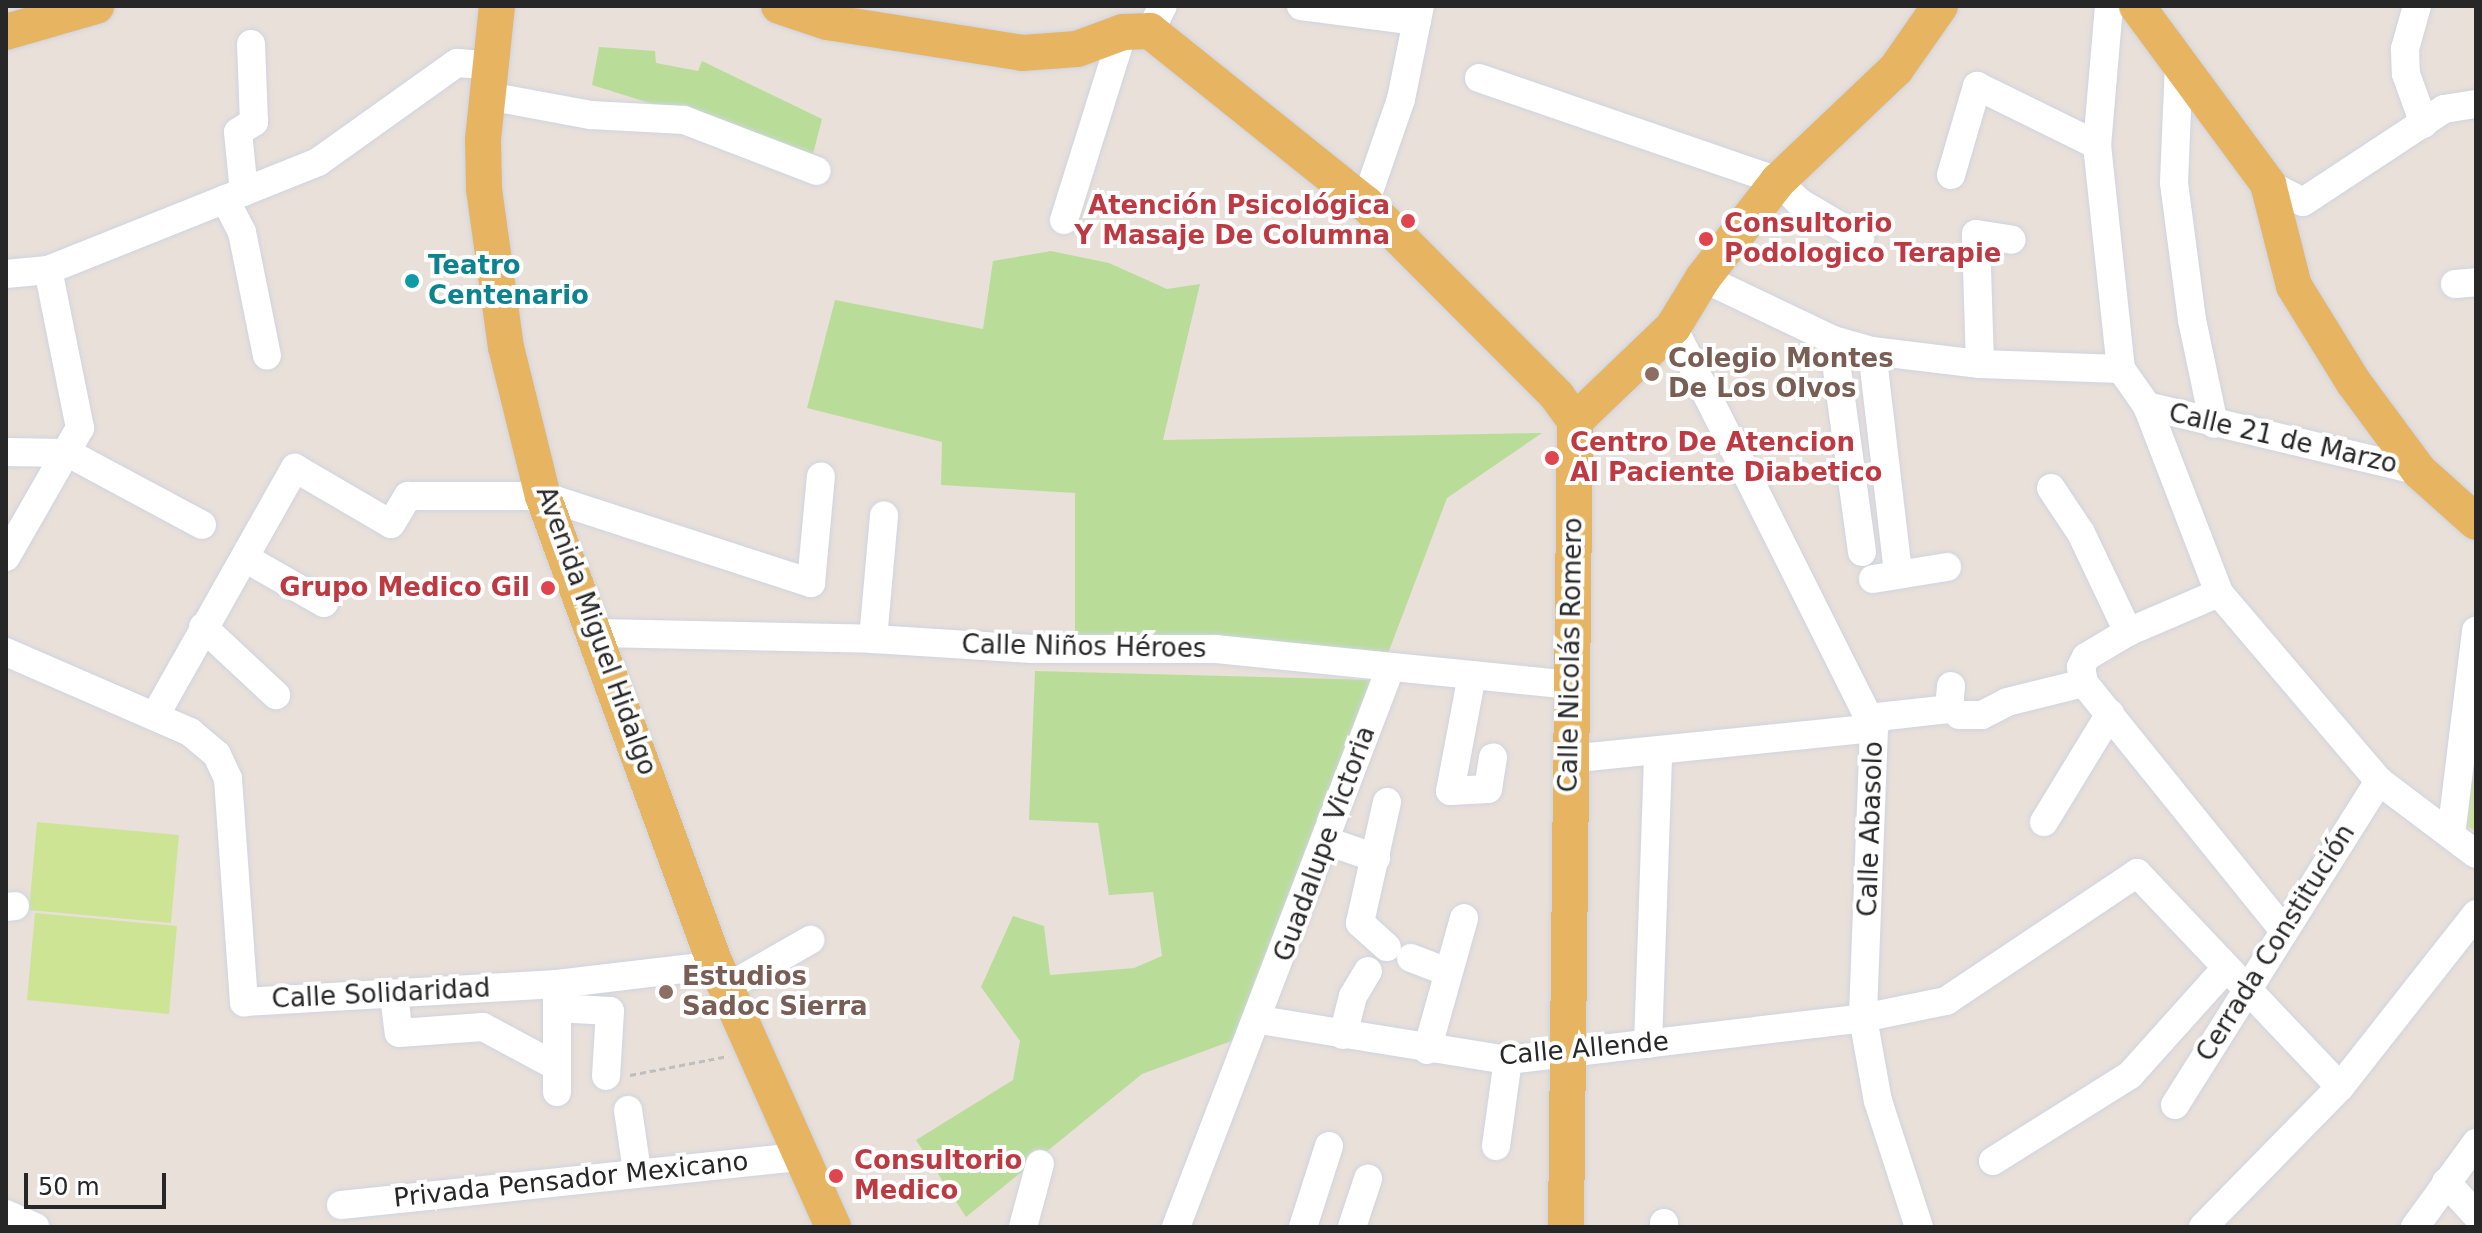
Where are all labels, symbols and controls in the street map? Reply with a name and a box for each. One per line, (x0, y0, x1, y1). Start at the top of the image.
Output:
place label: Atención Psicológica Y Masaje De Columna (1074, 190, 1390, 252)
place label: Consultorio Podologico Terapie (1724, 208, 2001, 270)
marker: Atención Psicológica Y Masaje De Columna (1397, 210, 1419, 232)
marker: Consultorio Podologico Terapie (1695, 228, 1717, 250)
place label: Teatro Centenario (428, 250, 589, 312)
marker: Teatro Centenario (403, 272, 421, 290)
place label: Colegio Montes De Los Olvos (1668, 343, 1894, 404)
marker: Colegio Montes De Los Olvos (1643, 365, 1661, 383)
street label: Calle 21 de Marzo (2166, 398, 2400, 480)
place label: Centro De Atencion Al Paciente Diabetico (1570, 427, 1882, 488)
marker: Centro De Atencion Al Paciente Diabetico (1541, 447, 1563, 469)
street label: Avenida Miguel Hidalgo (529, 482, 663, 780)
street label: Calle Nicolás Romero (1553, 517, 1589, 793)
place label: Grupo Medico Gil (279, 572, 530, 604)
marker: Grupo Medico Gil (537, 577, 559, 599)
street label: Calle Niños Héroes (961, 629, 1207, 665)
street label: Guadalupe Victoria (1268, 722, 1382, 966)
street label: Calle Abasolo (1852, 741, 1890, 917)
street label: Cerrada Constitución (2190, 819, 2362, 1067)
place label: Estudios Sadoc Sierra (682, 961, 868, 1022)
street label: Calle Solidaridad (271, 973, 491, 1015)
marker: Estudios Sadoc Sierra (657, 983, 675, 1001)
street label: Calle Allende (1498, 1026, 1670, 1072)
place label: Consultorio Medico (854, 1145, 1022, 1206)
street label: Privada Pensador Mexicano (392, 1146, 750, 1214)
scale bar (28, 1157, 170, 1207)
marker: Consultorio Medico (825, 1165, 847, 1187)
text: 50 m (38, 1173, 100, 1201)

